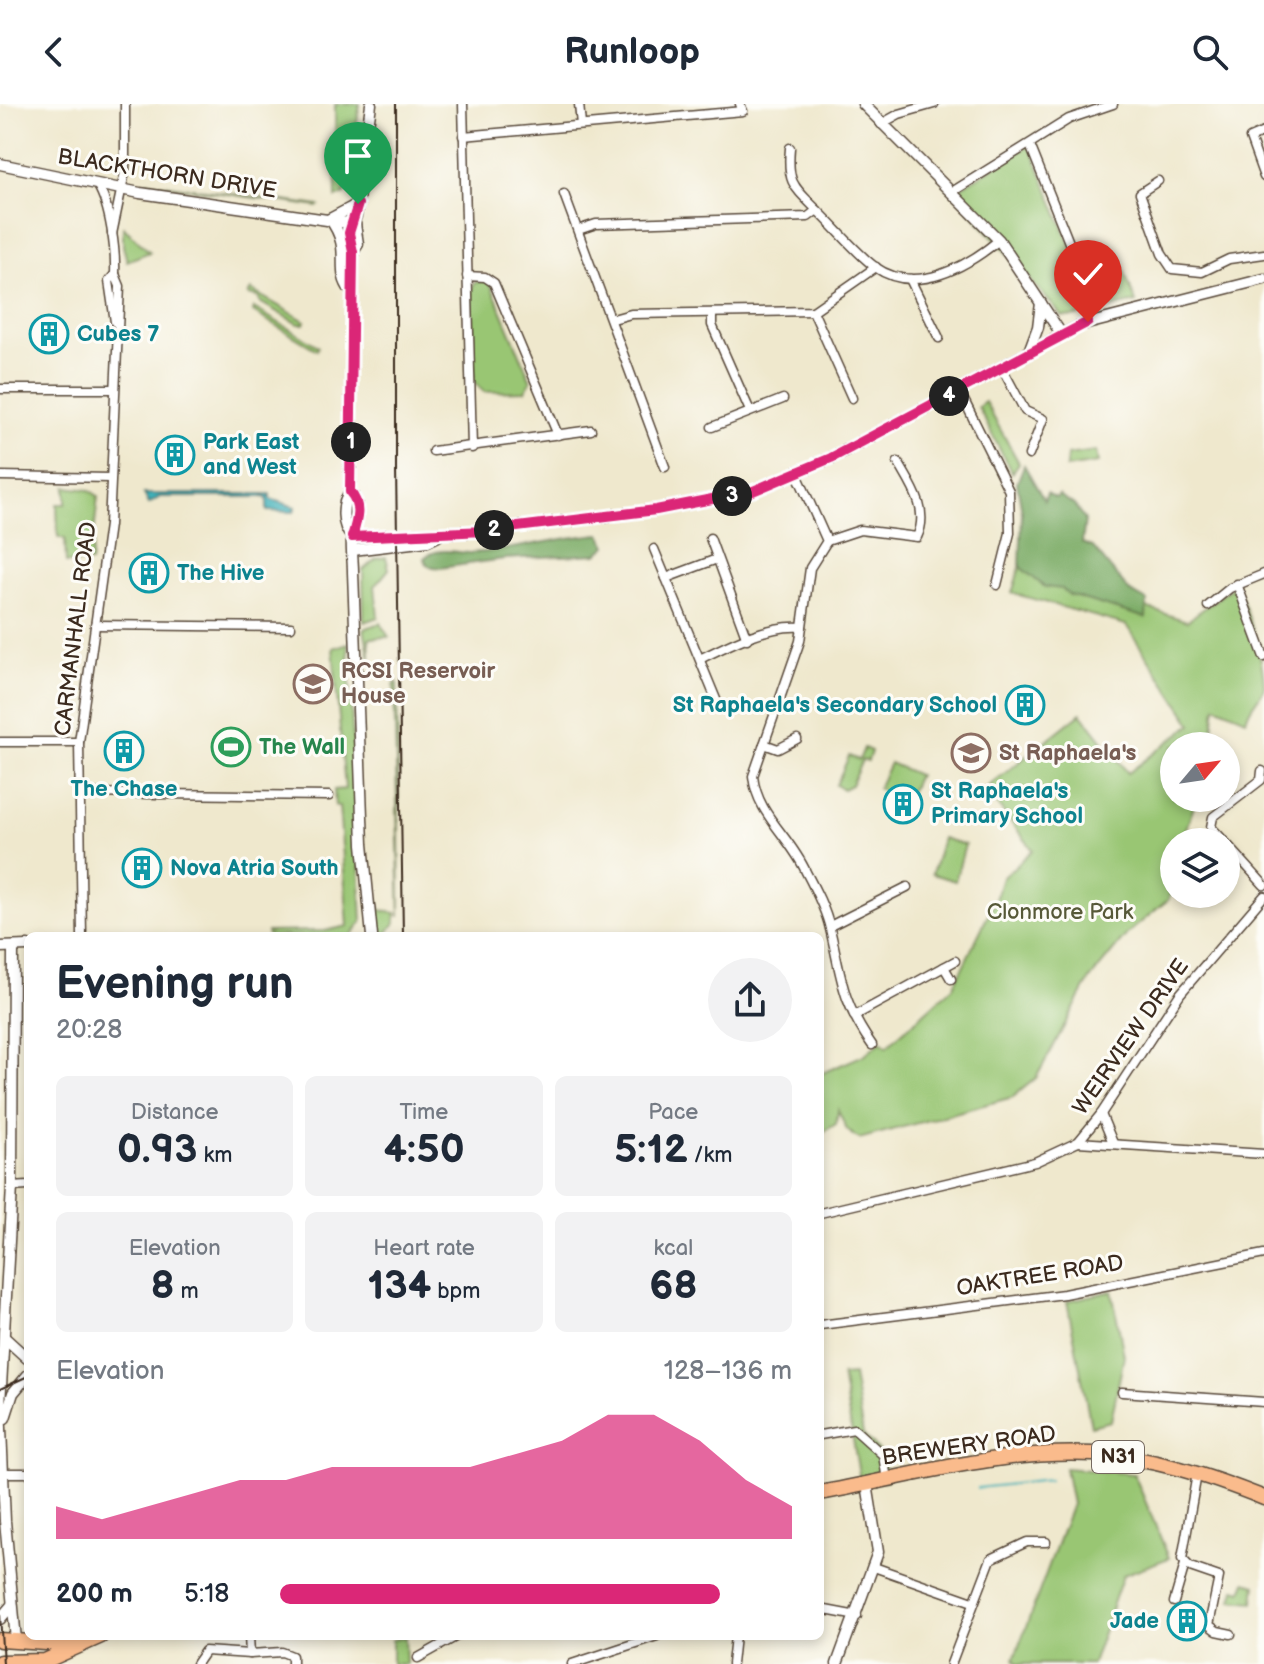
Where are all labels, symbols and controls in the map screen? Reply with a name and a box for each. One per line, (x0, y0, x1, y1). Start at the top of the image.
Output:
icon: back (32, 30, 76, 74)
icon: search (1188, 30, 1232, 74)
text: Runloop (564, 31, 700, 74)
pin (324, 122, 392, 204)
icon: arrive (336, 134, 380, 178)
street label: BLACKTHORN DRIVE (56, 143, 278, 205)
pin (1054, 240, 1122, 322)
icon: check (1066, 252, 1110, 296)
building icon: Cubes 7 (28, 313, 70, 355)
place label: Cubes 7 (77, 321, 159, 348)
pin: 4 (929, 376, 969, 416)
text: 4 (943, 382, 955, 409)
pin: 1 (331, 422, 371, 462)
text: 1 (346, 428, 356, 455)
place label: Park East and West (203, 429, 300, 481)
building icon: Park East and West (154, 434, 196, 476)
pin: 3 (712, 476, 752, 516)
text: 3 (726, 482, 738, 509)
pin: 2 (474, 510, 514, 550)
text: 2 (487, 516, 501, 543)
street label: CARMANHALL ROAD (49, 520, 103, 738)
building icon: The Hive (128, 552, 170, 594)
place label: The Hive (177, 560, 264, 587)
place label: RCSI Reservoir House (341, 658, 495, 710)
school or university icon: RCSI Reservoir House (292, 663, 334, 705)
building icon: St Raphaela's Secondary School (1004, 684, 1046, 726)
place label: St Raphaela's Secondary School (673, 692, 997, 719)
sports icon: The Wall (210, 726, 252, 768)
building icon: The Chase (103, 730, 145, 772)
school or university icon: St Raphaela's (950, 732, 992, 774)
north arrow (1160, 732, 1240, 812)
map controls (1160, 732, 1240, 908)
place label: The Wall (259, 734, 345, 761)
place label: St Raphaela's (999, 740, 1136, 767)
place label: The Chase (71, 776, 177, 803)
place label: St Raphaela's Primary School (931, 778, 1083, 830)
building icon: St Raphaela's Primary School (882, 783, 924, 825)
button: layers (1160, 828, 1240, 908)
building icon: Nova Atria South (121, 847, 163, 889)
place label: Nova Atria South (170, 855, 339, 882)
park label: Clonmore Park (987, 899, 1134, 926)
street label: WEIRVIEW DRIVE (1067, 954, 1195, 1120)
text: Evening run (56, 958, 293, 1011)
button: share (708, 958, 792, 1042)
text: 20:28 (56, 1015, 122, 1046)
text: Distance (131, 1099, 219, 1126)
text: Time (400, 1099, 448, 1126)
text: Pace (648, 1099, 698, 1126)
text: 0.93 (117, 1126, 197, 1174)
text: 4:50 (383, 1126, 465, 1174)
text: 5:12 (614, 1126, 688, 1174)
text: km (197, 1142, 232, 1169)
text: /km (688, 1142, 732, 1169)
text: Elevation (129, 1235, 221, 1262)
text: Heart rate (373, 1235, 475, 1262)
text: kcal (654, 1235, 693, 1262)
street label: OAKTREE ROAD (955, 1249, 1125, 1303)
text: 8 (151, 1262, 175, 1310)
text: 134 (367, 1262, 431, 1310)
text: 68 (649, 1262, 697, 1310)
text: m (175, 1278, 199, 1305)
text: bpm (431, 1278, 481, 1305)
text: Elevation (56, 1356, 164, 1387)
text: 128–136 m (664, 1356, 792, 1387)
street label: BREWERY ROAD (880, 1420, 1058, 1472)
road number: N31 (1092, 1441, 1144, 1473)
text: 200 m (56, 1579, 133, 1610)
text: 5:18 (184, 1579, 229, 1610)
building icon: Jade (1166, 1600, 1208, 1642)
place label: Jade (1110, 1608, 1159, 1635)

